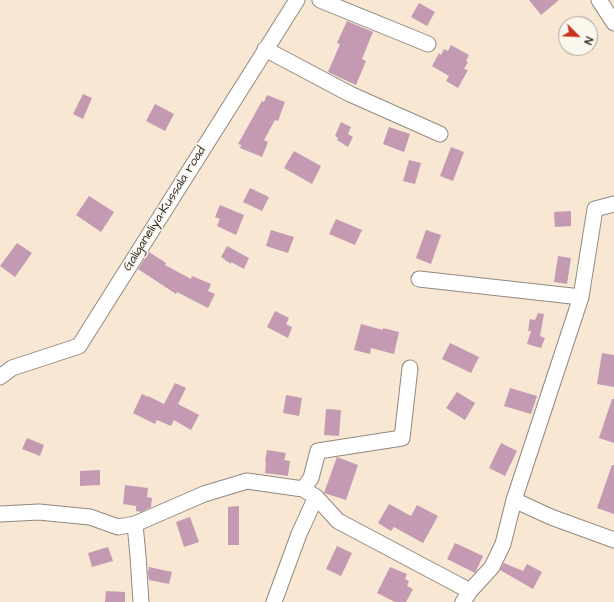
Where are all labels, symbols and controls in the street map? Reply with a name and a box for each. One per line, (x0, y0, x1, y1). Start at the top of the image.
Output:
north arrow (558, 16, 598, 56)
text: N (580, 34, 597, 47)
street label: Galiganeliya-Kussala road (120, 144, 210, 274)

